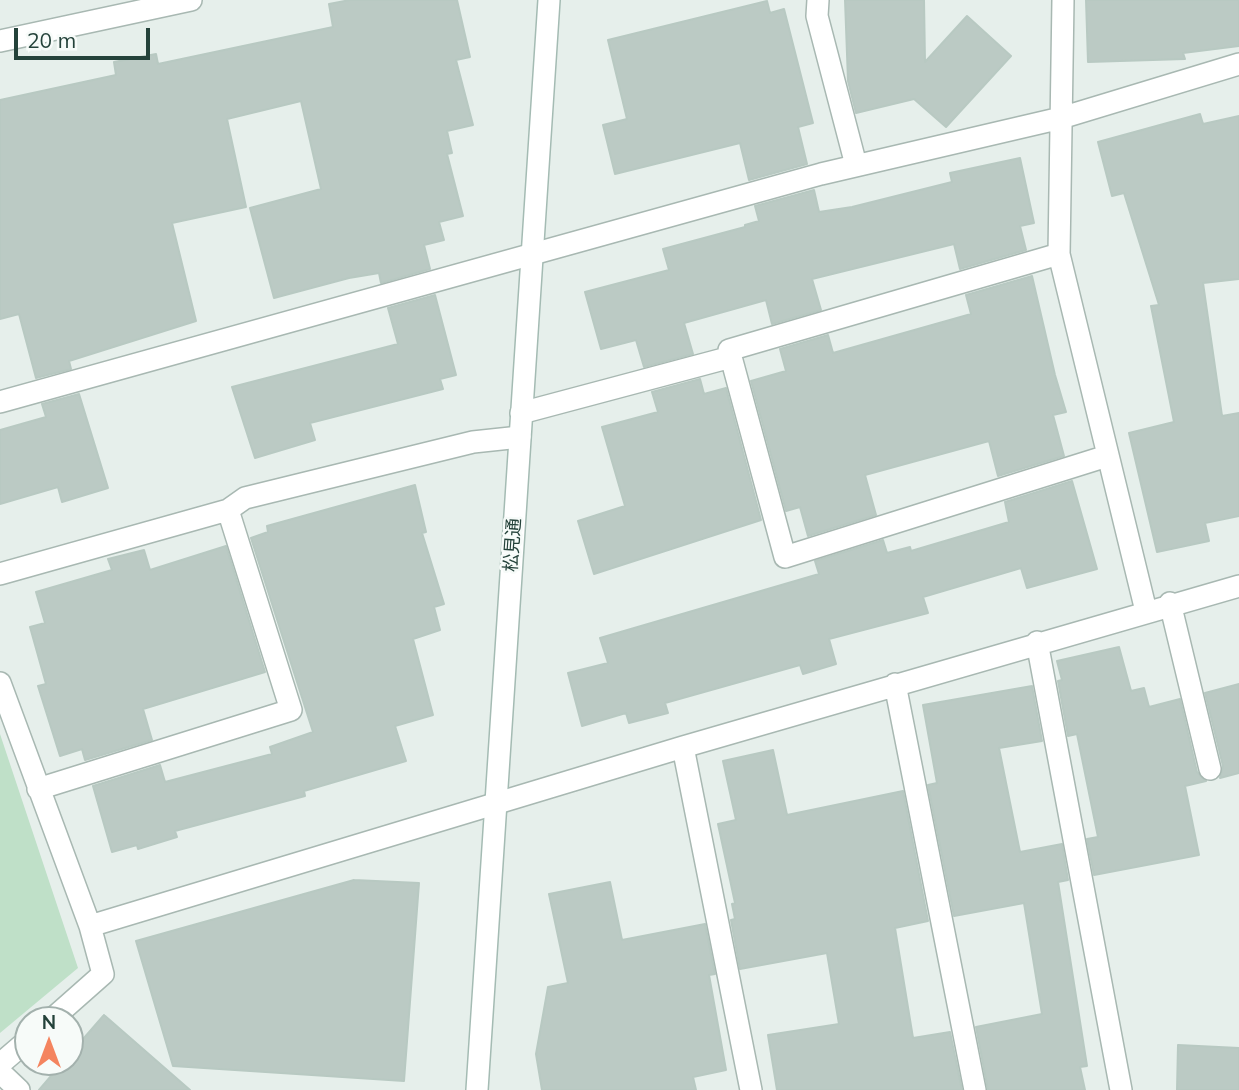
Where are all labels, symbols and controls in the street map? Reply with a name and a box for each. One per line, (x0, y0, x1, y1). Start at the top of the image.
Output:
scale bar (18, 14, 154, 58)
text: 20 m (27, 27, 76, 53)
street label: 松見通 (500, 517, 526, 573)
north arrow (14, 1006, 84, 1076)
text: N (42, 1010, 56, 1034)

